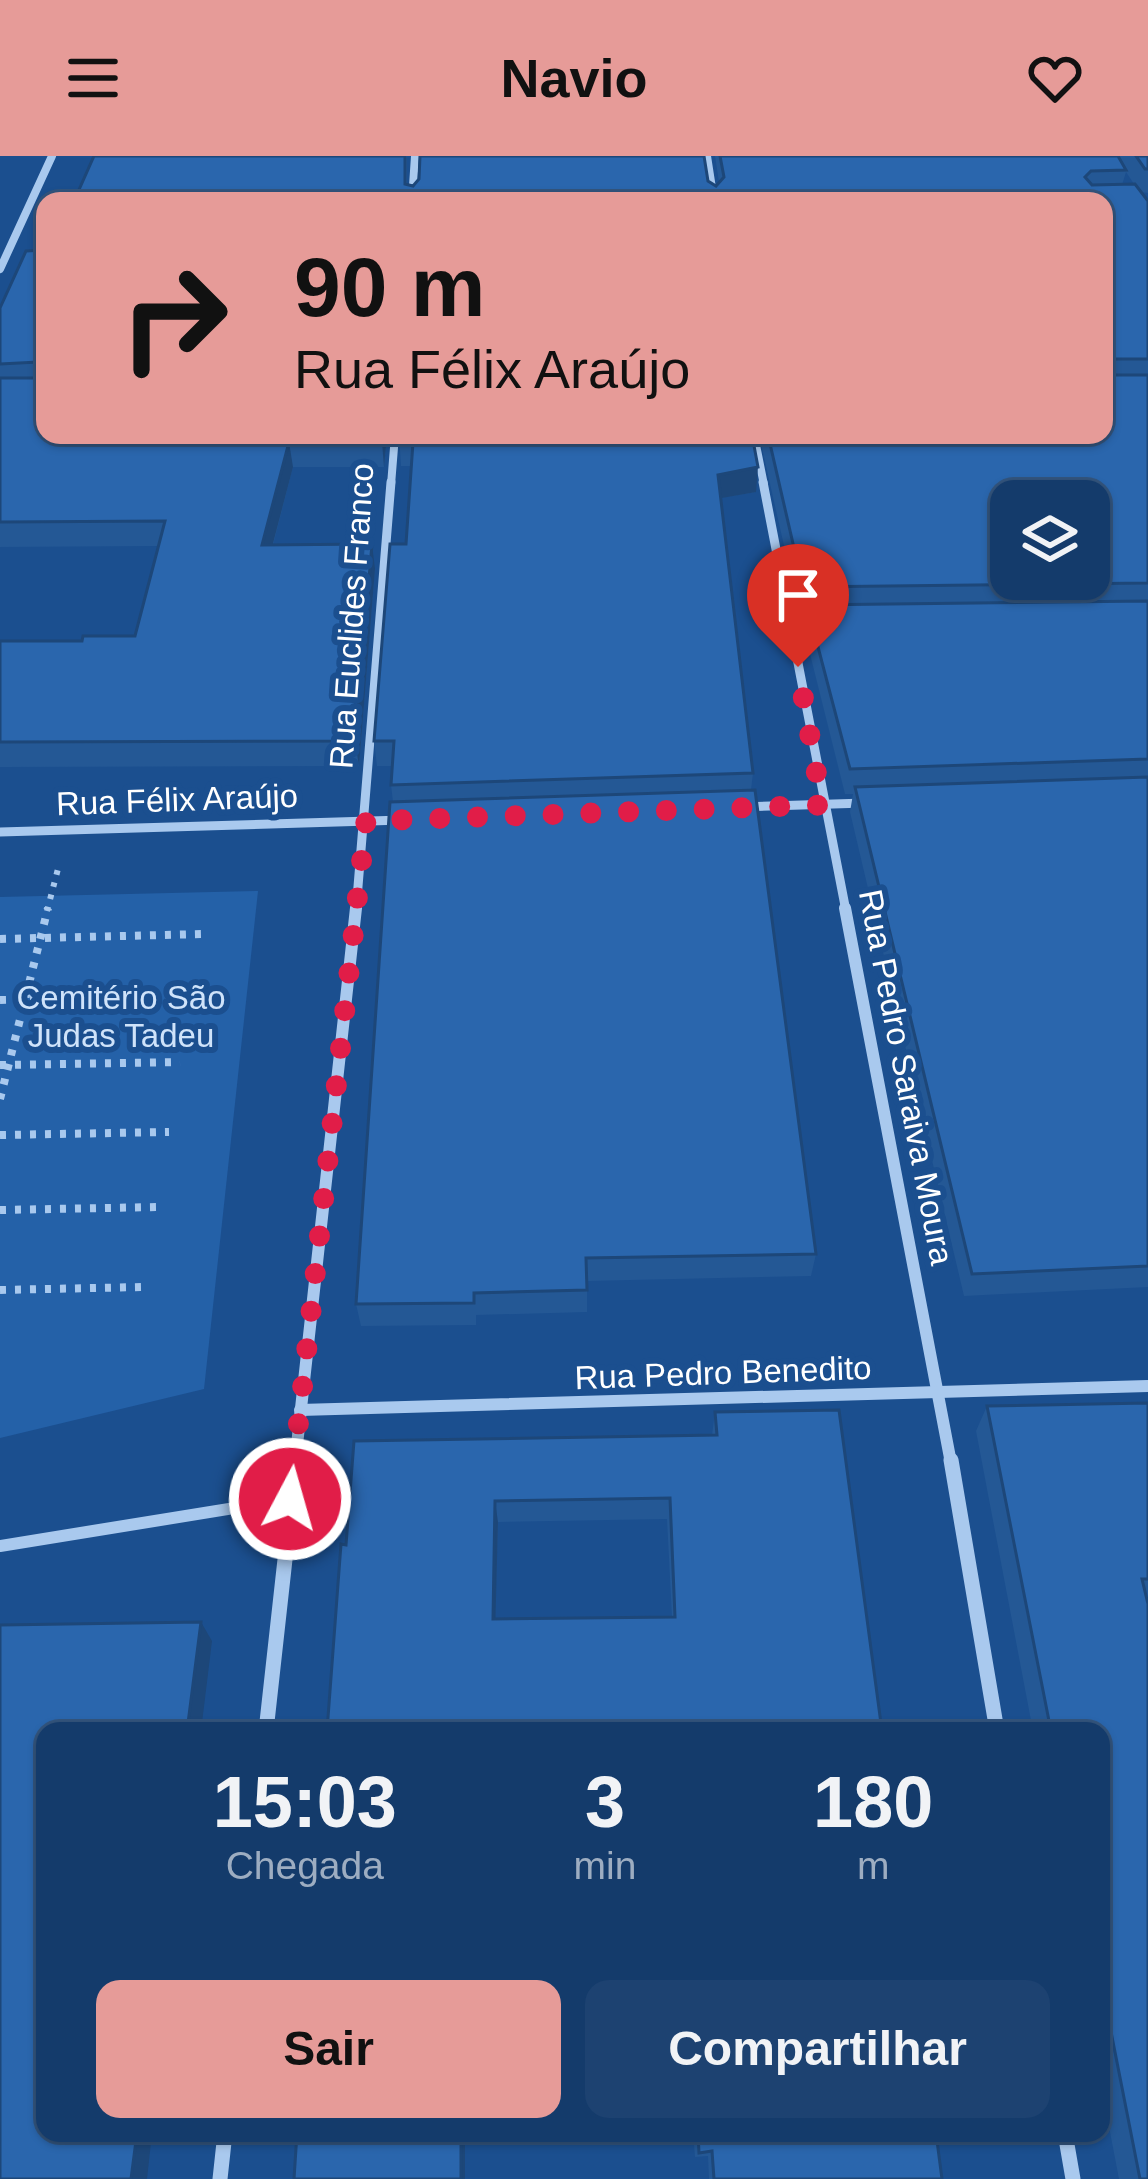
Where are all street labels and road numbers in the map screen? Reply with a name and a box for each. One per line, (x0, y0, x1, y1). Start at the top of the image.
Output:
street label: Rua Euclides Franco (322, 462, 381, 770)
street label: Rua Félix Araújo (55, 777, 299, 822)
street label: Rua Pedro Saraiva Moura (852, 886, 961, 1269)
street label: Rua Pedro Benedito (574, 1349, 872, 1396)

